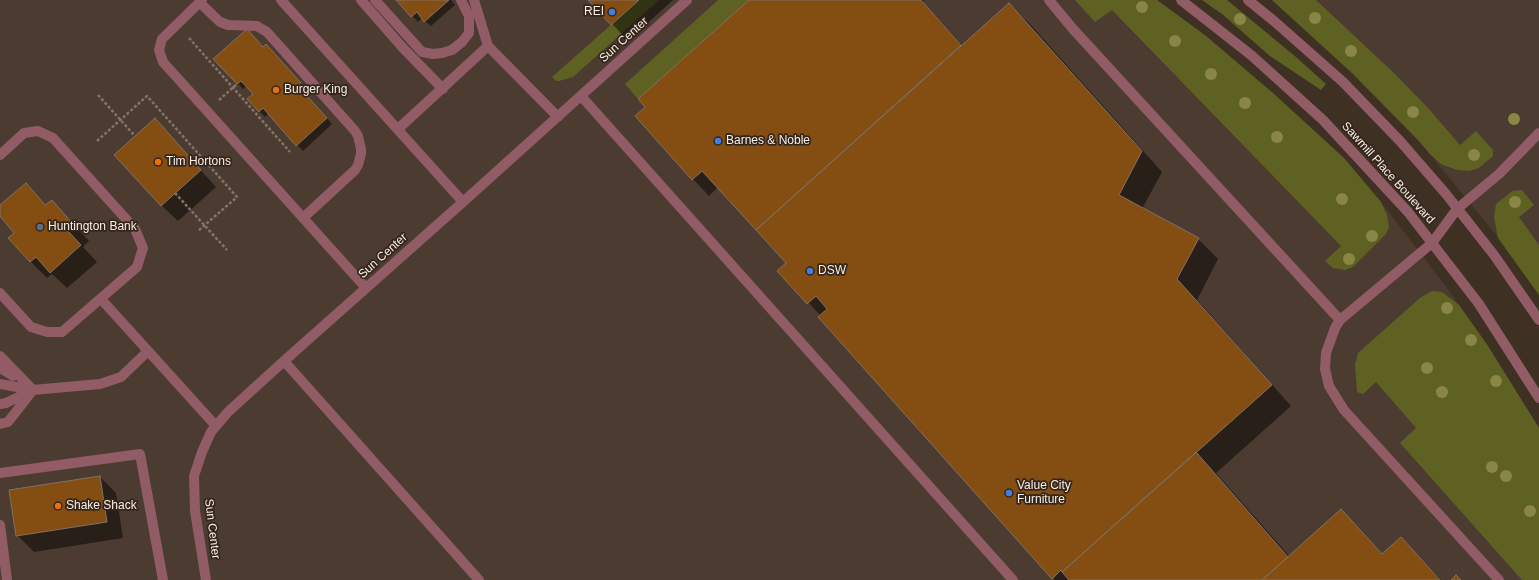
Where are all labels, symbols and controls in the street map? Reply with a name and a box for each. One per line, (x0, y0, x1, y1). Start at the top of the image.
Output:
place label: REI (584, 5, 604, 19)
marker: REI (607, 7, 617, 17)
street label: Sun Center (597, 14, 651, 66)
place label: Burger King (284, 83, 347, 97)
marker: Burger King (271, 85, 281, 95)
street label: Sawmill Place Boulevard (1338, 119, 1438, 227)
place label: Barnes & Noble (726, 134, 810, 148)
marker: Barnes & Noble (713, 136, 723, 146)
place label: Tim Hortons (166, 155, 231, 169)
marker: Tim Hortons (153, 157, 163, 167)
place label: Huntington Bank (48, 220, 137, 234)
marker: Huntington Bank (35, 222, 45, 232)
street label: Sun Center (356, 230, 410, 282)
place label: DSW (818, 264, 846, 278)
marker: DSW (805, 266, 815, 276)
place label: Value City Furniture (1017, 479, 1071, 507)
marker: Value City Furniture (1004, 488, 1014, 498)
street label: Sun Center (201, 498, 223, 560)
place label: Shake Shack (66, 499, 137, 513)
marker: Shake Shack (53, 501, 63, 511)

